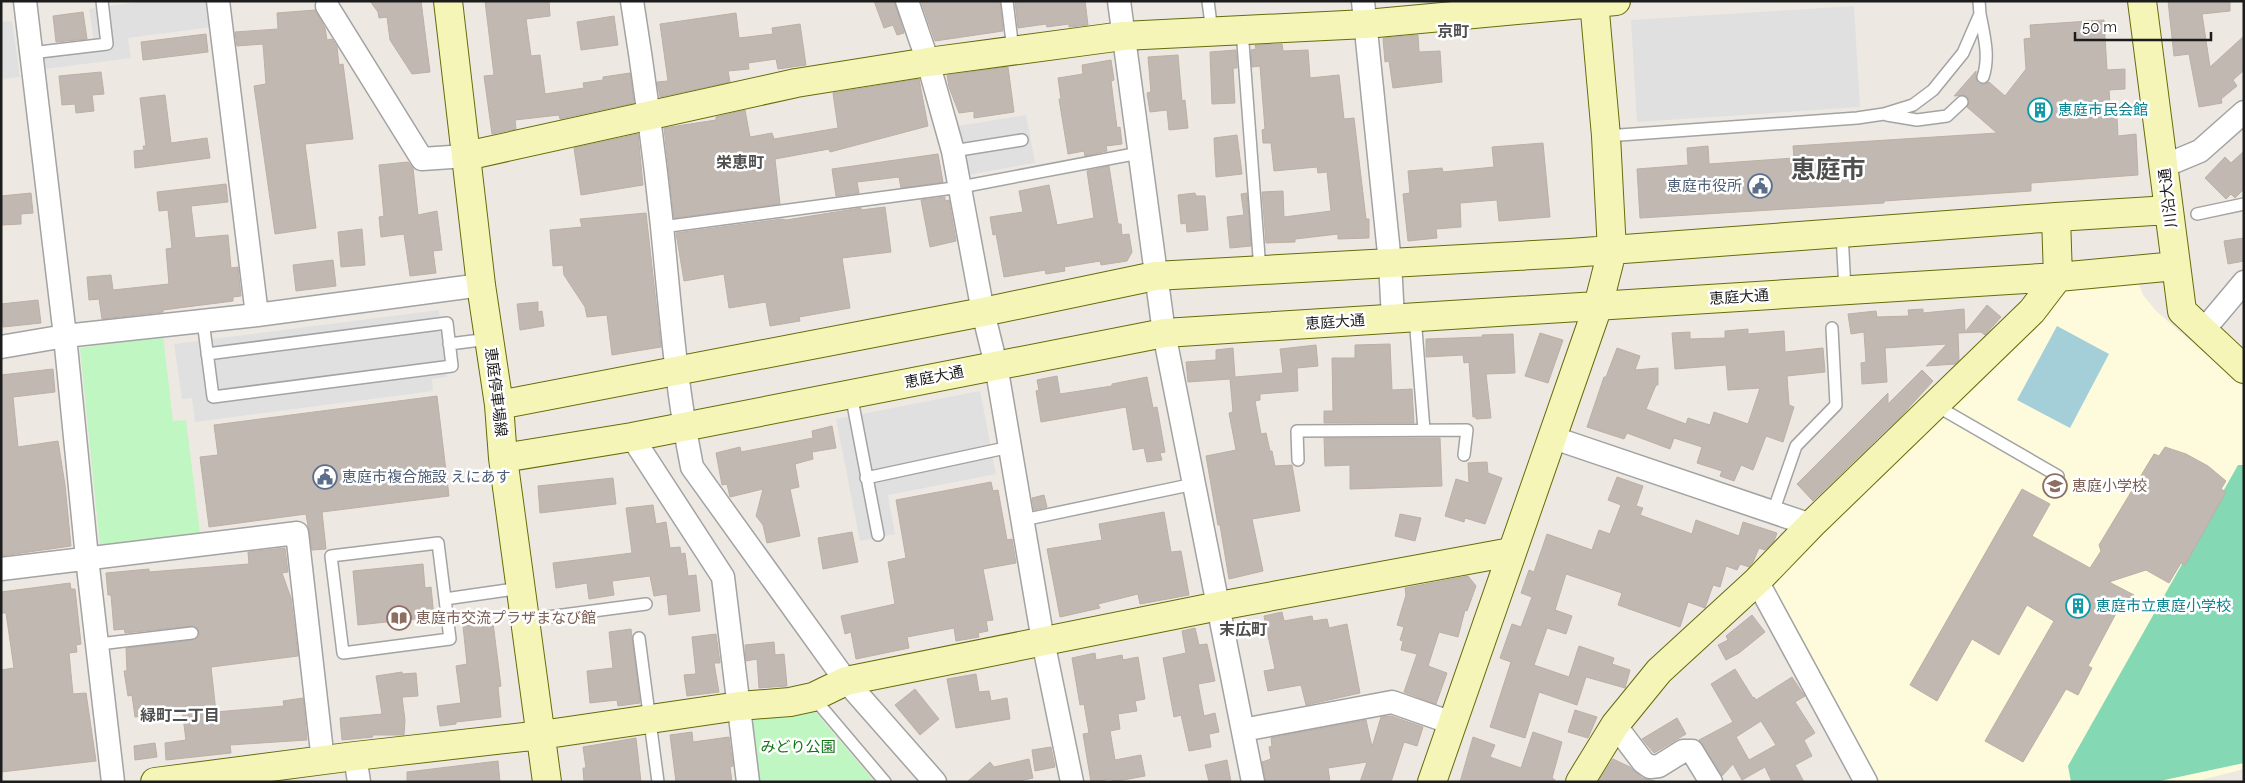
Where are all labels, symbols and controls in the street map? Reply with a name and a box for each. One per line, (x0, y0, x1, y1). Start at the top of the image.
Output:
scale bar (2075, 10, 2211, 42)
text: 50 m (2082, 18, 2117, 36)
district label: 京町 (1437, 22, 1469, 41)
building icon: 恵庭市民会館 (2027, 97, 2053, 123)
place label: 恵庭市民会館 (2058, 101, 2148, 119)
district label: 栄恵町 (716, 153, 764, 172)
district label: 恵庭市 (1790, 154, 1866, 184)
street label: 川沿大通 (2155, 167, 2181, 229)
public building icon: 恵庭市役所 (1747, 173, 1773, 199)
place label: 恵庭市役所 (1667, 177, 1742, 195)
street label: 恵庭大通 (1708, 286, 1770, 308)
street label: 恵庭大通 (1304, 311, 1366, 333)
street label: 恵庭停車場線 (482, 346, 510, 438)
street label: 恵庭大通 (903, 362, 965, 392)
public building icon: 恵庭市複合施設 えにあす (312, 464, 338, 490)
place label: 恵庭市複合施設 えにあす (342, 468, 511, 486)
school or university icon: 恵庭小学校 (2042, 473, 2068, 499)
place label: 恵庭小学校 (2072, 477, 2147, 495)
building icon: 恵庭市立恵庭小学校 (2065, 593, 2091, 619)
place label: 恵庭市立恵庭小学校 (2096, 597, 2231, 615)
library icon: 恵庭市交流プラザまなび館 (386, 605, 412, 631)
place label: 恵庭市交流プラザまなび館 (416, 609, 596, 627)
district label: 末広町 (1219, 620, 1267, 639)
district label: 緑町二丁目 (140, 706, 220, 725)
park label: みどり公園 (760, 738, 836, 756)

